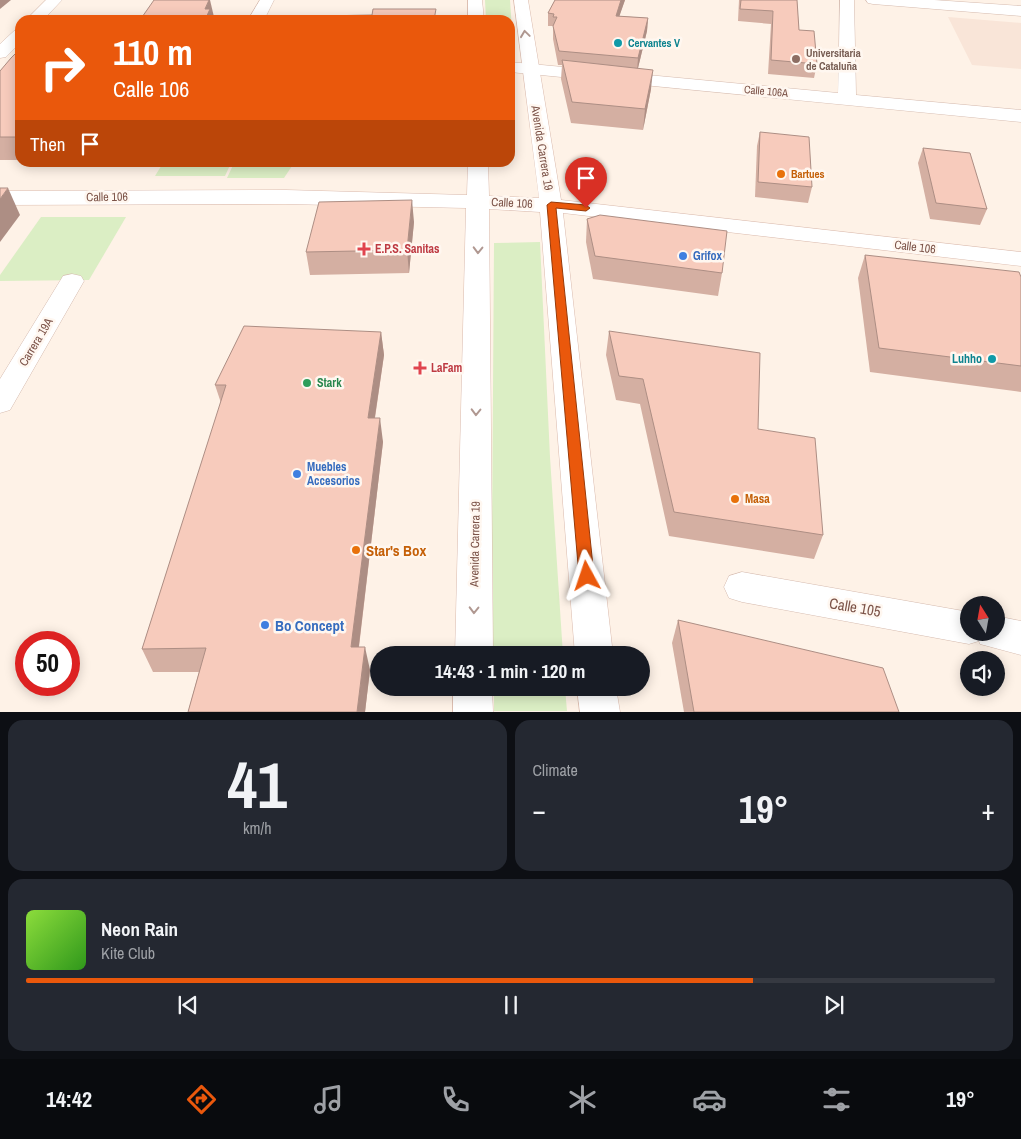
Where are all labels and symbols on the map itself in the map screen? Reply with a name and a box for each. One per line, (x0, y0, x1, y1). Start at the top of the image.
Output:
one-way arrow (521, 30, 531, 39)
place label: Cervantes V (628, 36, 681, 50)
marker: Cervantes V (612, 37, 624, 49)
place label: Universitaria de Cataluña (806, 46, 861, 73)
marker: Universitaria de Cataluña (790, 53, 802, 65)
street label: Calle 106A (743, 82, 790, 100)
street label: Avenida Carrera 19 (527, 103, 557, 192)
pin (565, 157, 607, 208)
place label: Bartues (791, 167, 825, 181)
marker: Bartues (775, 168, 787, 180)
street label: Calle 106 (86, 189, 128, 205)
street label: Calle 106 (491, 194, 533, 212)
street label: Calle 106 (893, 237, 937, 257)
place label: E.P.S. Sanitas (375, 241, 440, 257)
marker: E.P.S. Sanitas (357, 242, 371, 256)
one-way arrow (472, 246, 483, 254)
place label: Grifox (693, 248, 723, 264)
marker: Grifox (677, 250, 689, 262)
street label: Carrera 19A (15, 315, 57, 369)
place label: Luhho (952, 351, 982, 367)
marker: Luhho (986, 353, 998, 365)
place label: LaFam (431, 360, 462, 376)
marker: LaFam (413, 361, 427, 375)
place label: Stark (317, 375, 342, 391)
marker: Stark (301, 377, 313, 389)
one-way arrow (471, 408, 481, 416)
place label: Muebles Accesorios (307, 459, 361, 489)
marker: Muebles Accesorios (291, 468, 303, 480)
place label: Masa (745, 491, 770, 507)
marker: Masa (729, 493, 741, 505)
street label: Avenida Carrera 19 (466, 501, 484, 588)
place label: Star's Box (366, 540, 427, 561)
marker: Star's Box (350, 544, 362, 556)
position arrow (560, 549, 612, 601)
street label: Calle 105 (828, 592, 883, 622)
north arrow (960, 596, 1005, 641)
one-way arrow (469, 606, 479, 614)
place label: Bo Concept (275, 615, 344, 636)
marker: Bo Concept (259, 619, 271, 631)
speed limit sign: 50 (15, 631, 80, 696)

